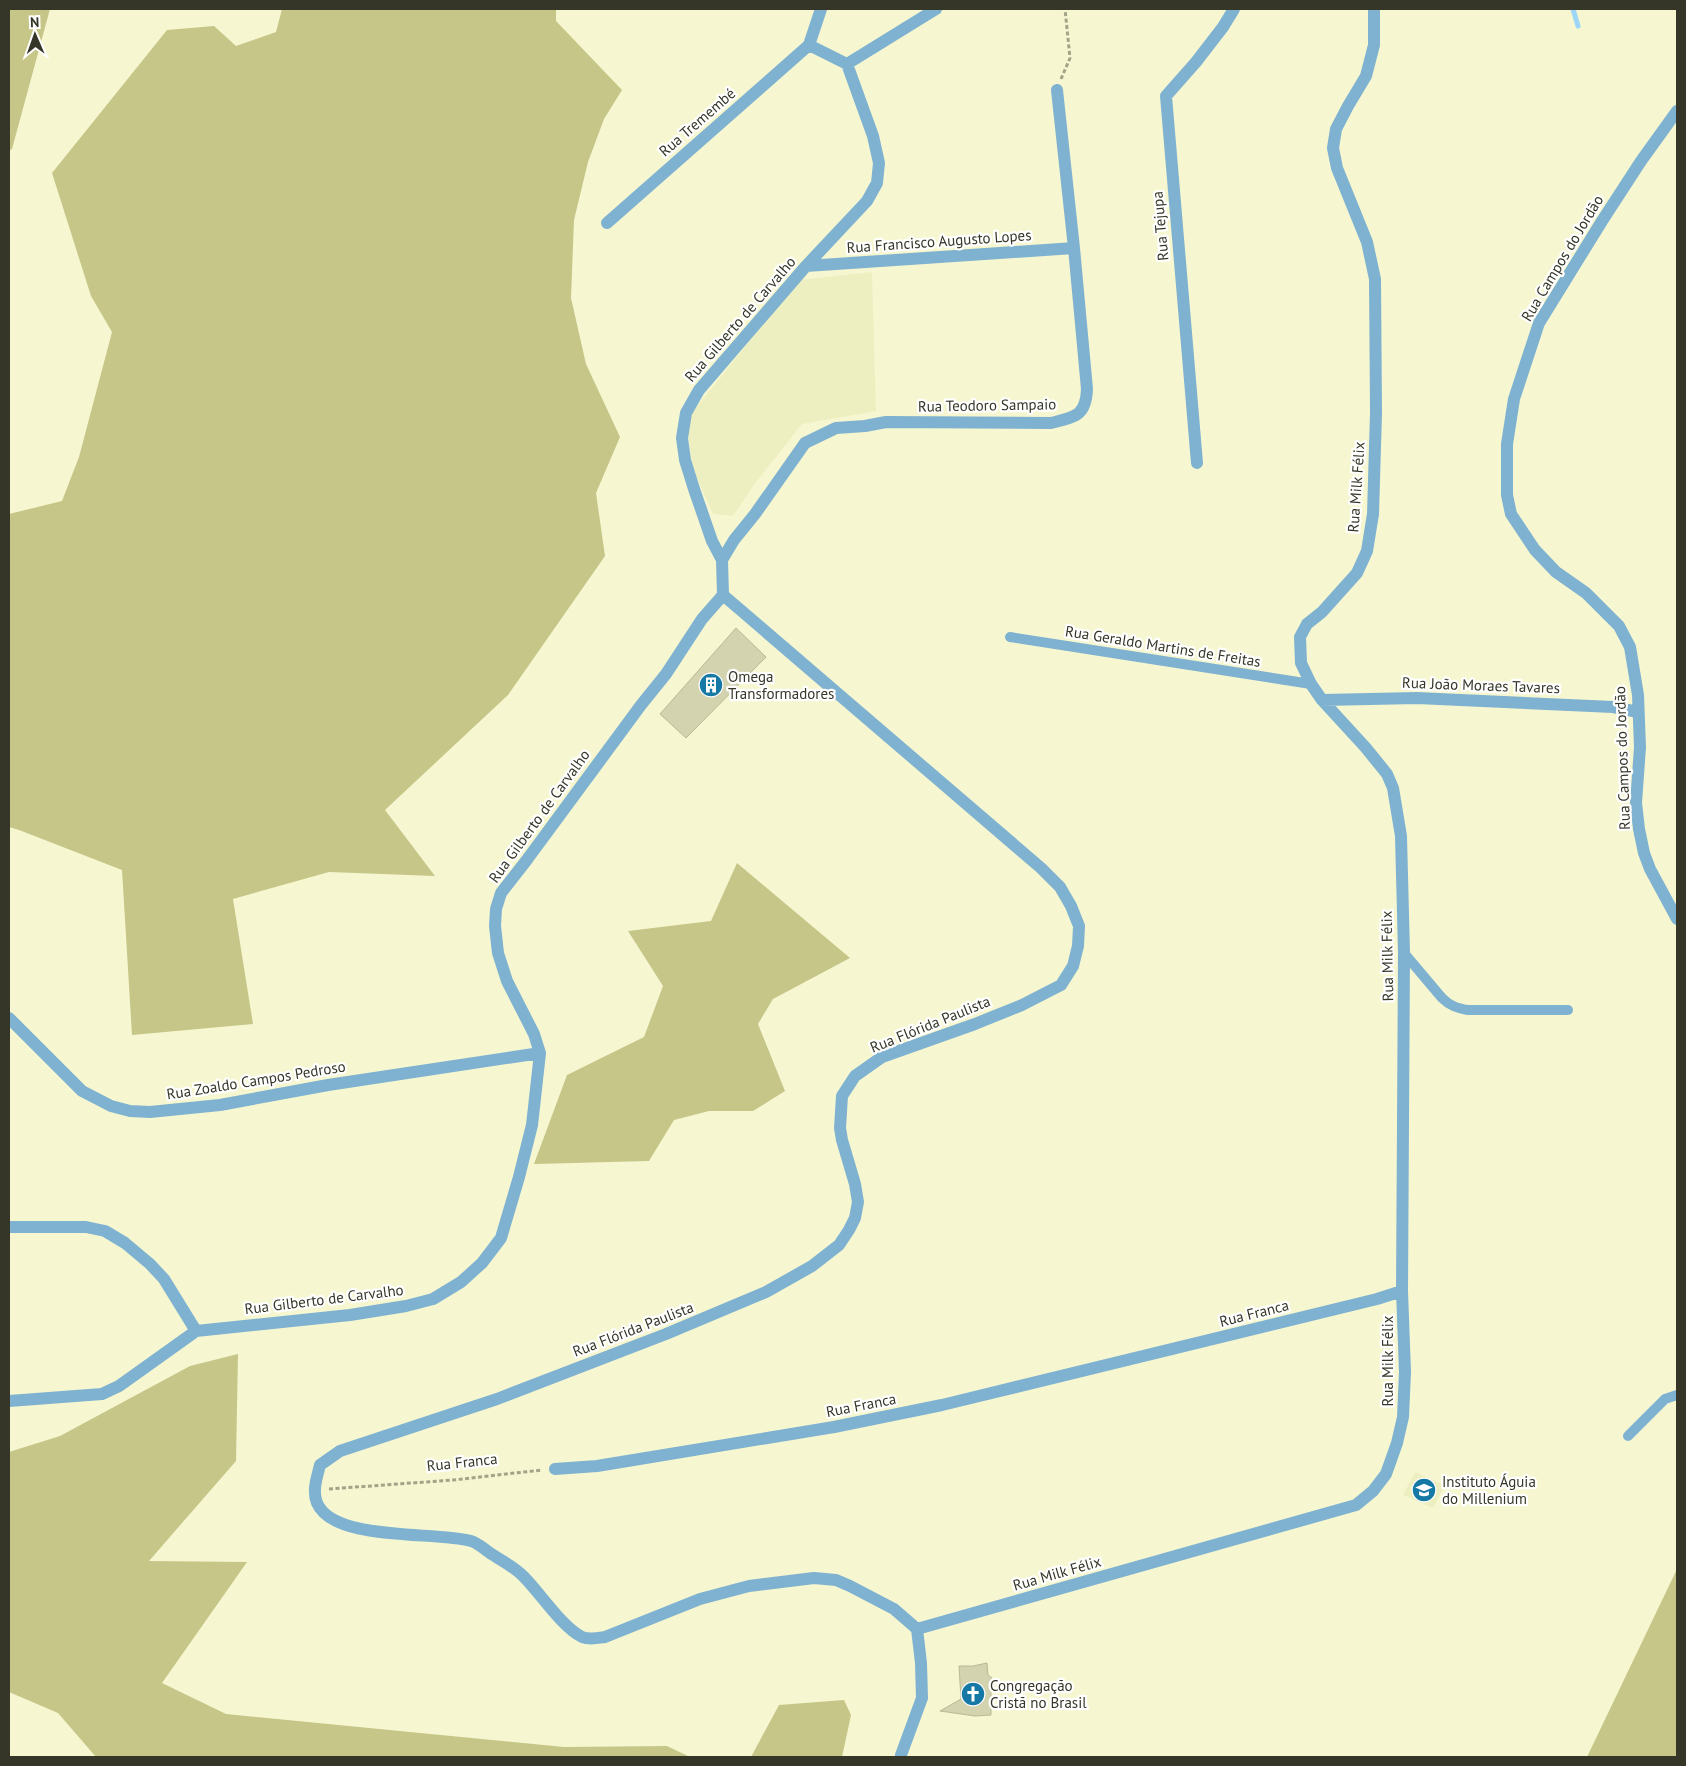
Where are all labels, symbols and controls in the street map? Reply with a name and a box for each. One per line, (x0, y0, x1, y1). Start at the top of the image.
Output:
north arrow (10, 10, 60, 60)
text: N (30, 13, 39, 31)
street label: Rua Tremembé (655, 84, 739, 160)
street label: Rua Tejupa (1148, 191, 1172, 261)
street label: Rua Campos do Jordão (1517, 191, 1607, 325)
street label: Rua Francisco Augusto Lopes (846, 225, 1032, 257)
street label: Rua Gilberto de Carvalho (680, 252, 800, 386)
street label: Rua Teodoro Sampaio (918, 394, 1056, 416)
street label: Rua Milk Félix (1343, 441, 1369, 533)
street label: Rua Geraldo Martins de Freitas (1064, 621, 1262, 671)
place label: Omega Transformadores (728, 667, 834, 703)
building icon: Omega Transformadores (698, 672, 724, 698)
street label: Rua João Moraes Tavares (1402, 673, 1560, 697)
street label: Rua Campos do Jordão (1610, 686, 1634, 830)
street label: Rua Gilberto de Carvalho (484, 746, 594, 886)
street label: Rua Milk Félix (1377, 910, 1397, 1002)
street label: Rua Flórida Paulista (867, 991, 993, 1057)
street label: Rua Zoaldo Campos Pedroso (165, 1056, 347, 1104)
street label: Rua Gilberto de Carvalho (243, 1280, 405, 1318)
street label: Rua Franca (1217, 1295, 1291, 1331)
street label: Rua Flórida Paulista (570, 1297, 696, 1361)
street label: Rua Milk Félix (1378, 1315, 1397, 1406)
street label: Rua Franca (824, 1389, 898, 1421)
street label: Rua Franca (426, 1449, 498, 1475)
place label: Instituto Águia do Millenium (1442, 1472, 1536, 1508)
school or university icon: Instituto Águia do Millenium (1411, 1477, 1437, 1503)
street label: Rua Milk Félix (1011, 1551, 1104, 1595)
place label: Congregação Cristã no Brasil (990, 1676, 1087, 1712)
church icon: Congregação Cristã no Brasil (960, 1681, 986, 1707)

